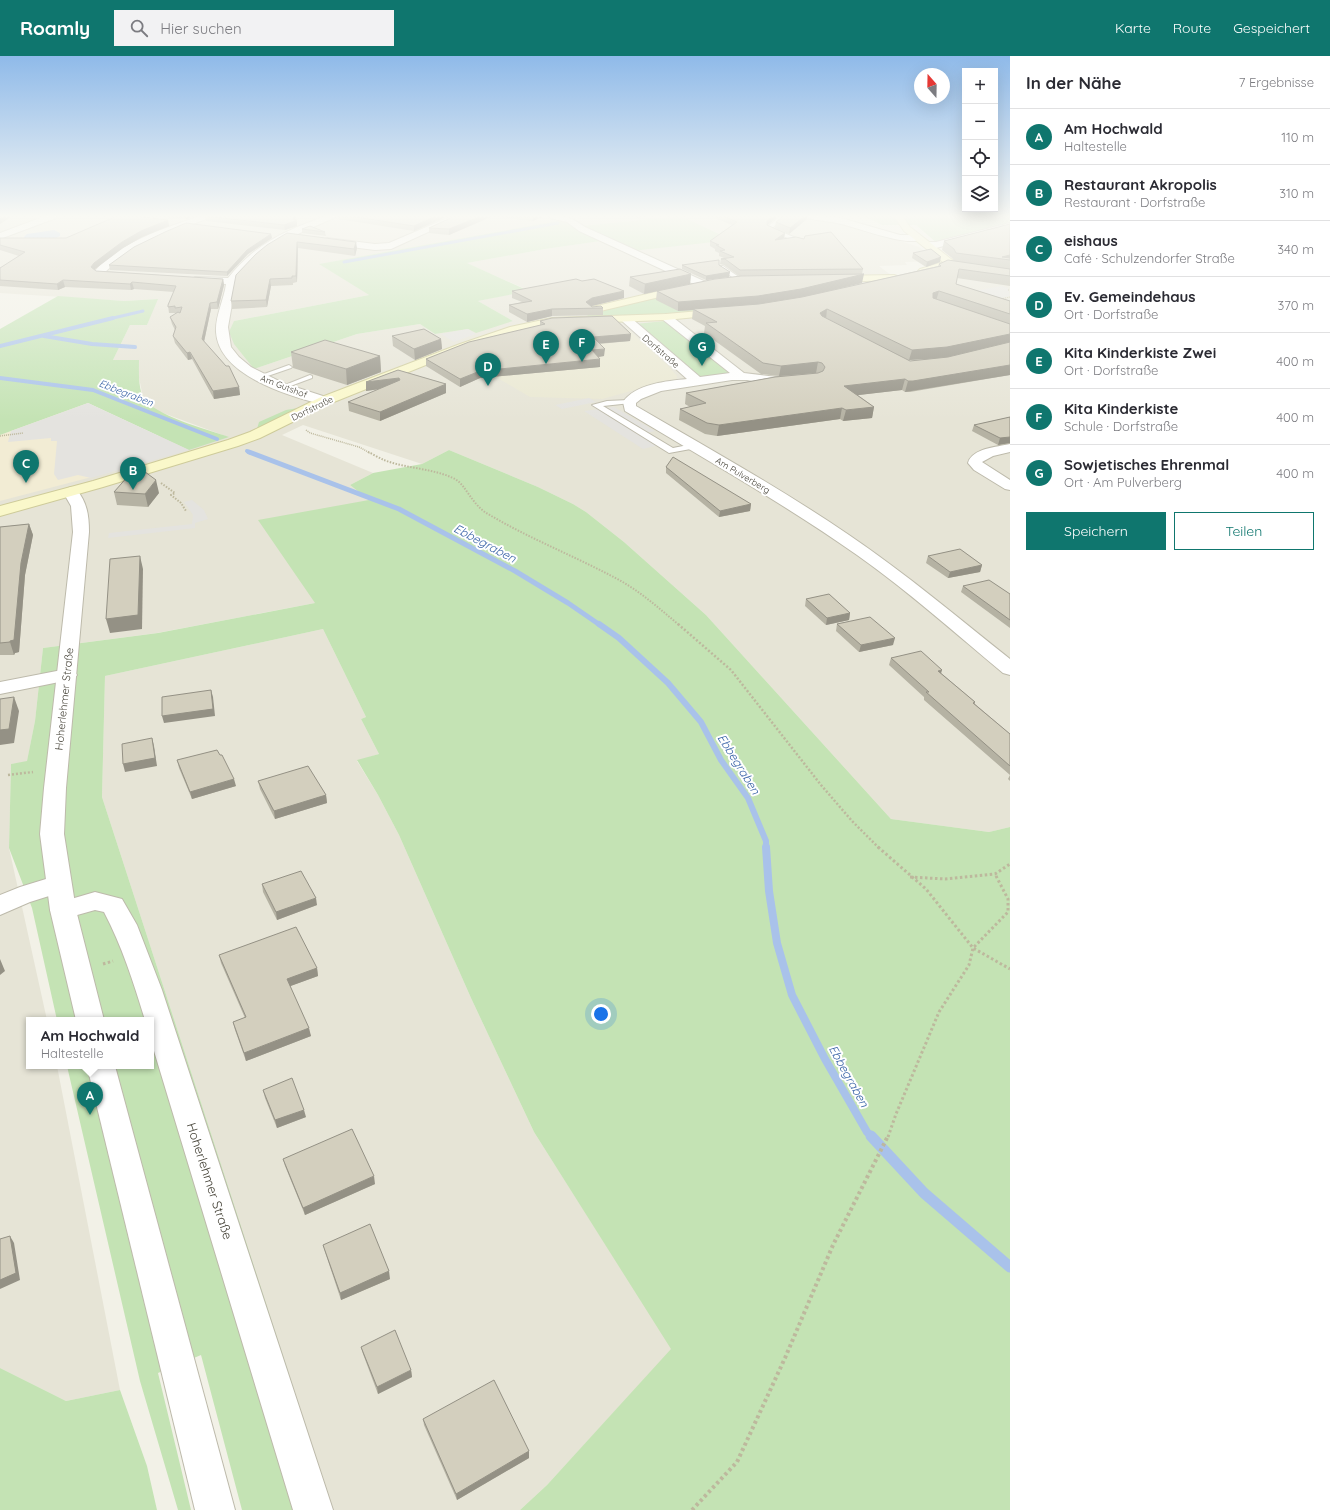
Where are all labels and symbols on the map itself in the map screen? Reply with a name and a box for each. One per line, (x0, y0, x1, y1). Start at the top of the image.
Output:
north arrow (914, 68, 950, 104)
pin: F (569, 329, 595, 362)
pin: E (533, 331, 559, 364)
street label: Dorfstraße (640, 332, 682, 370)
pin: G (689, 333, 715, 366)
pin: D (475, 353, 501, 386)
street label: Am Gutshof (259, 372, 310, 400)
water label: Ebbegraben (97, 377, 155, 409)
street label: Dorfstraße (289, 393, 335, 423)
pin: C (13, 450, 39, 483)
street label: Am Pulverberg (714, 454, 772, 496)
pin: B (120, 457, 146, 490)
water label: Ebbegraben (451, 520, 520, 566)
street label: Hoherlehmer Straße (52, 647, 76, 751)
water label: Ebbegraben (715, 731, 764, 798)
your location (591, 1004, 611, 1024)
water label: Ebbegraben (826, 1042, 873, 1110)
pin: A (77, 1082, 103, 1115)
street label: Hoherlehmer Straße (184, 1121, 236, 1241)

